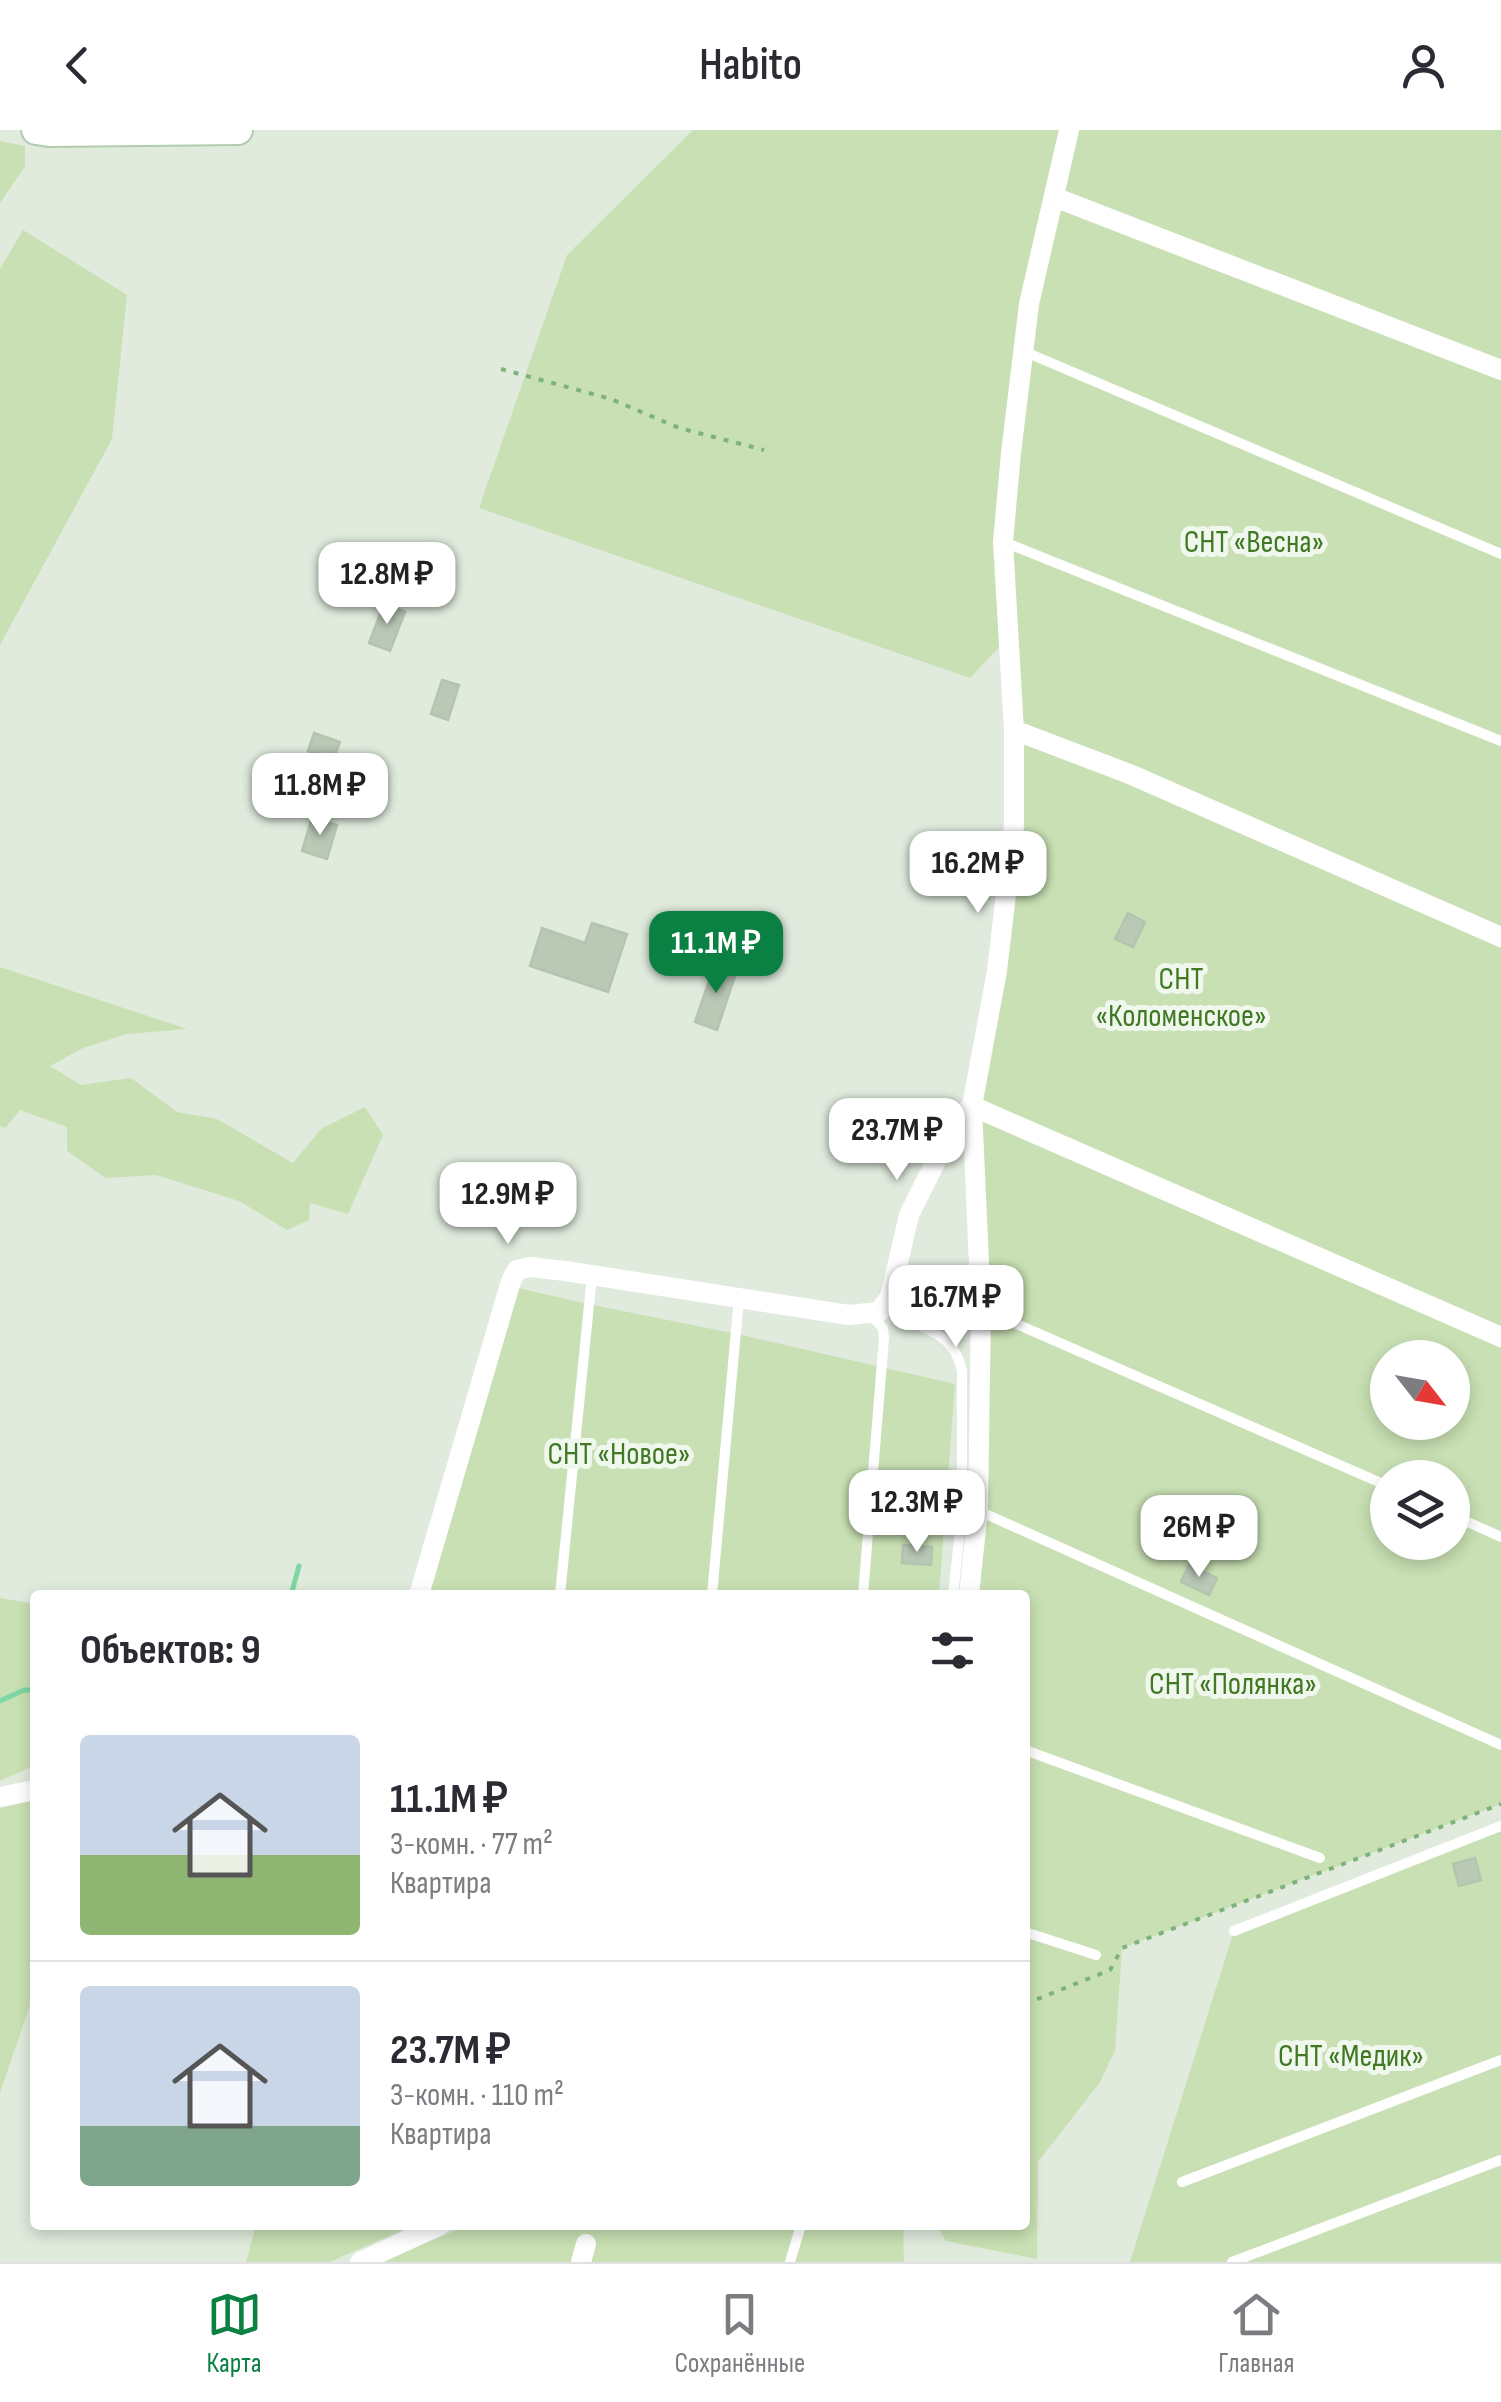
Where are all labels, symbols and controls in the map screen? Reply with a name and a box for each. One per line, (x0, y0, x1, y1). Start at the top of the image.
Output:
icon: back (50, 38, 105, 93)
text: Habito (699, 38, 802, 93)
icon: person (1396, 38, 1451, 93)
park label: СНТ «Весна» (1184, 523, 1324, 562)
pin: 12.8M ₽ (295, 542, 479, 627)
text: 12.8M ₽ (340, 555, 434, 594)
pin: 11.8M ₽ (228, 753, 412, 838)
text: 11.8M ₽ (274, 766, 366, 805)
pin: 16.2M ₽ (886, 831, 1070, 916)
text: 16.2M ₽ (932, 844, 1024, 883)
pin: 11.1M ₽ (624, 911, 808, 996)
text: 11.1M ₽ (671, 924, 761, 963)
park label: СНТ «Коломенское» (1095, 960, 1267, 1036)
pin: 23.7M ₽ (805, 1098, 989, 1183)
text: 23.7M ₽ (851, 1111, 943, 1150)
pin: 12.9M ₽ (416, 1162, 600, 1247)
text: 12.9M ₽ (462, 1175, 554, 1214)
pin: 16.7M ₽ (864, 1265, 1048, 1350)
text: 16.7M ₽ (911, 1278, 1001, 1317)
north arrow (1370, 1340, 1470, 1440)
map controls (1370, 1340, 1470, 1560)
park label: СНТ «Новое» (548, 1435, 690, 1474)
button: layers (1370, 1460, 1470, 1560)
pin: 12.3M ₽ (825, 1470, 1009, 1555)
text: 12.3M ₽ (871, 1483, 963, 1522)
pin: 26M ₽ (1129, 1495, 1269, 1580)
text: 26M ₽ (1163, 1508, 1235, 1547)
icon: filters (925, 1623, 980, 1678)
text: Объектов: 9 (80, 1625, 261, 1676)
park label: СНТ «Полянка» (1149, 1665, 1317, 1704)
text: 11.1M ₽ (390, 1774, 508, 1825)
icon: home (160, 1775, 280, 1895)
text: 3-комн. · 77 m² (390, 1825, 553, 1864)
text: Квартира (390, 1864, 492, 1903)
text: 23.7M ₽ (390, 2025, 511, 2076)
icon: home (160, 2026, 280, 2146)
park label: СНТ «Медик» (1278, 2037, 1424, 2076)
text: 3-комн. · 110 m² (390, 2076, 564, 2115)
text: Квартира (390, 2115, 492, 2154)
tab: Карта (206, 2287, 262, 2380)
tab: Сохранённые (675, 2287, 805, 2380)
tab: Главная (1218, 2287, 1295, 2380)

